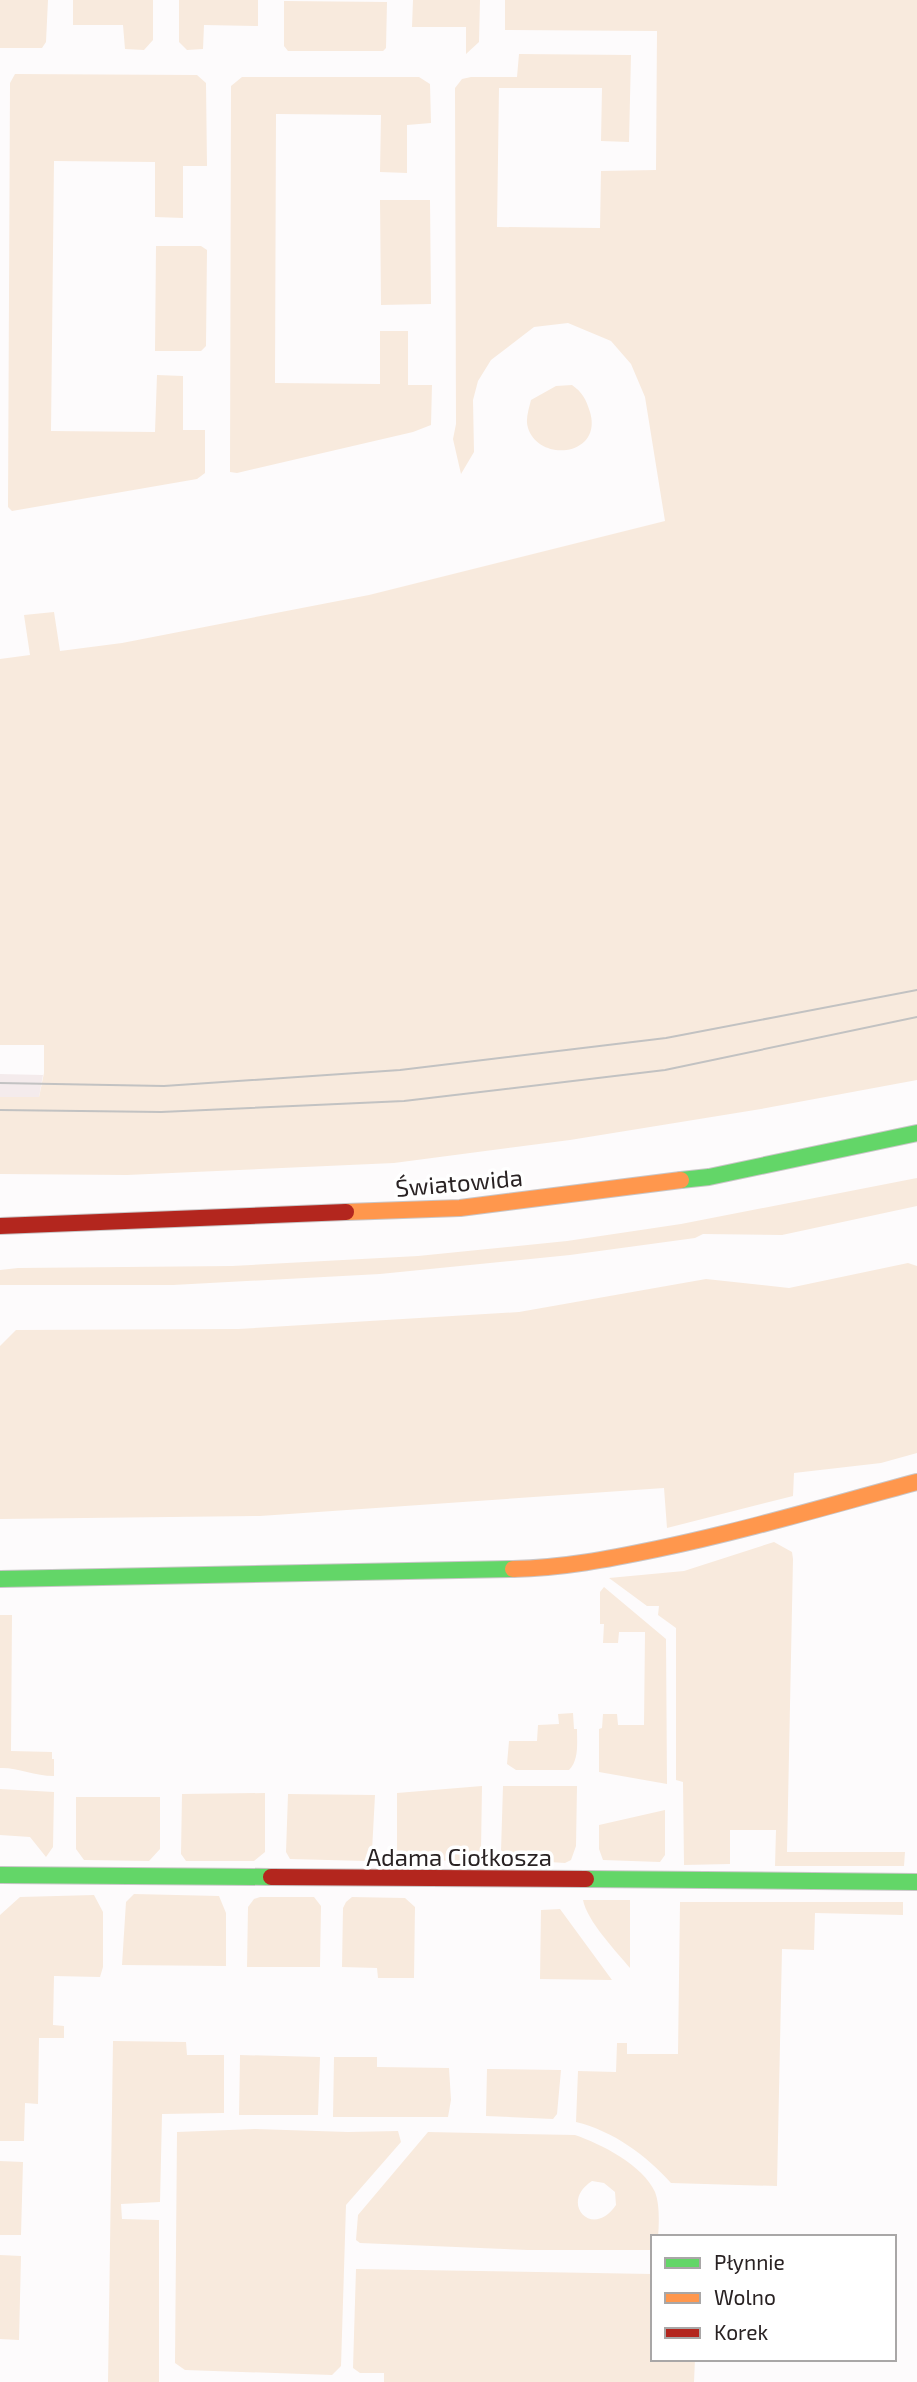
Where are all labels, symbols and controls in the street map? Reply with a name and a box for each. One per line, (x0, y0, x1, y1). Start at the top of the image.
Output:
street label: Światowida (394, 1162, 524, 1202)
street label: Adama Ciołkosza (366, 1842, 552, 1871)
legend (651, 2235, 896, 2361)
text: Płynnie (714, 2249, 785, 2274)
text: Wolno (714, 2284, 776, 2309)
text: Korek (714, 2319, 768, 2344)

